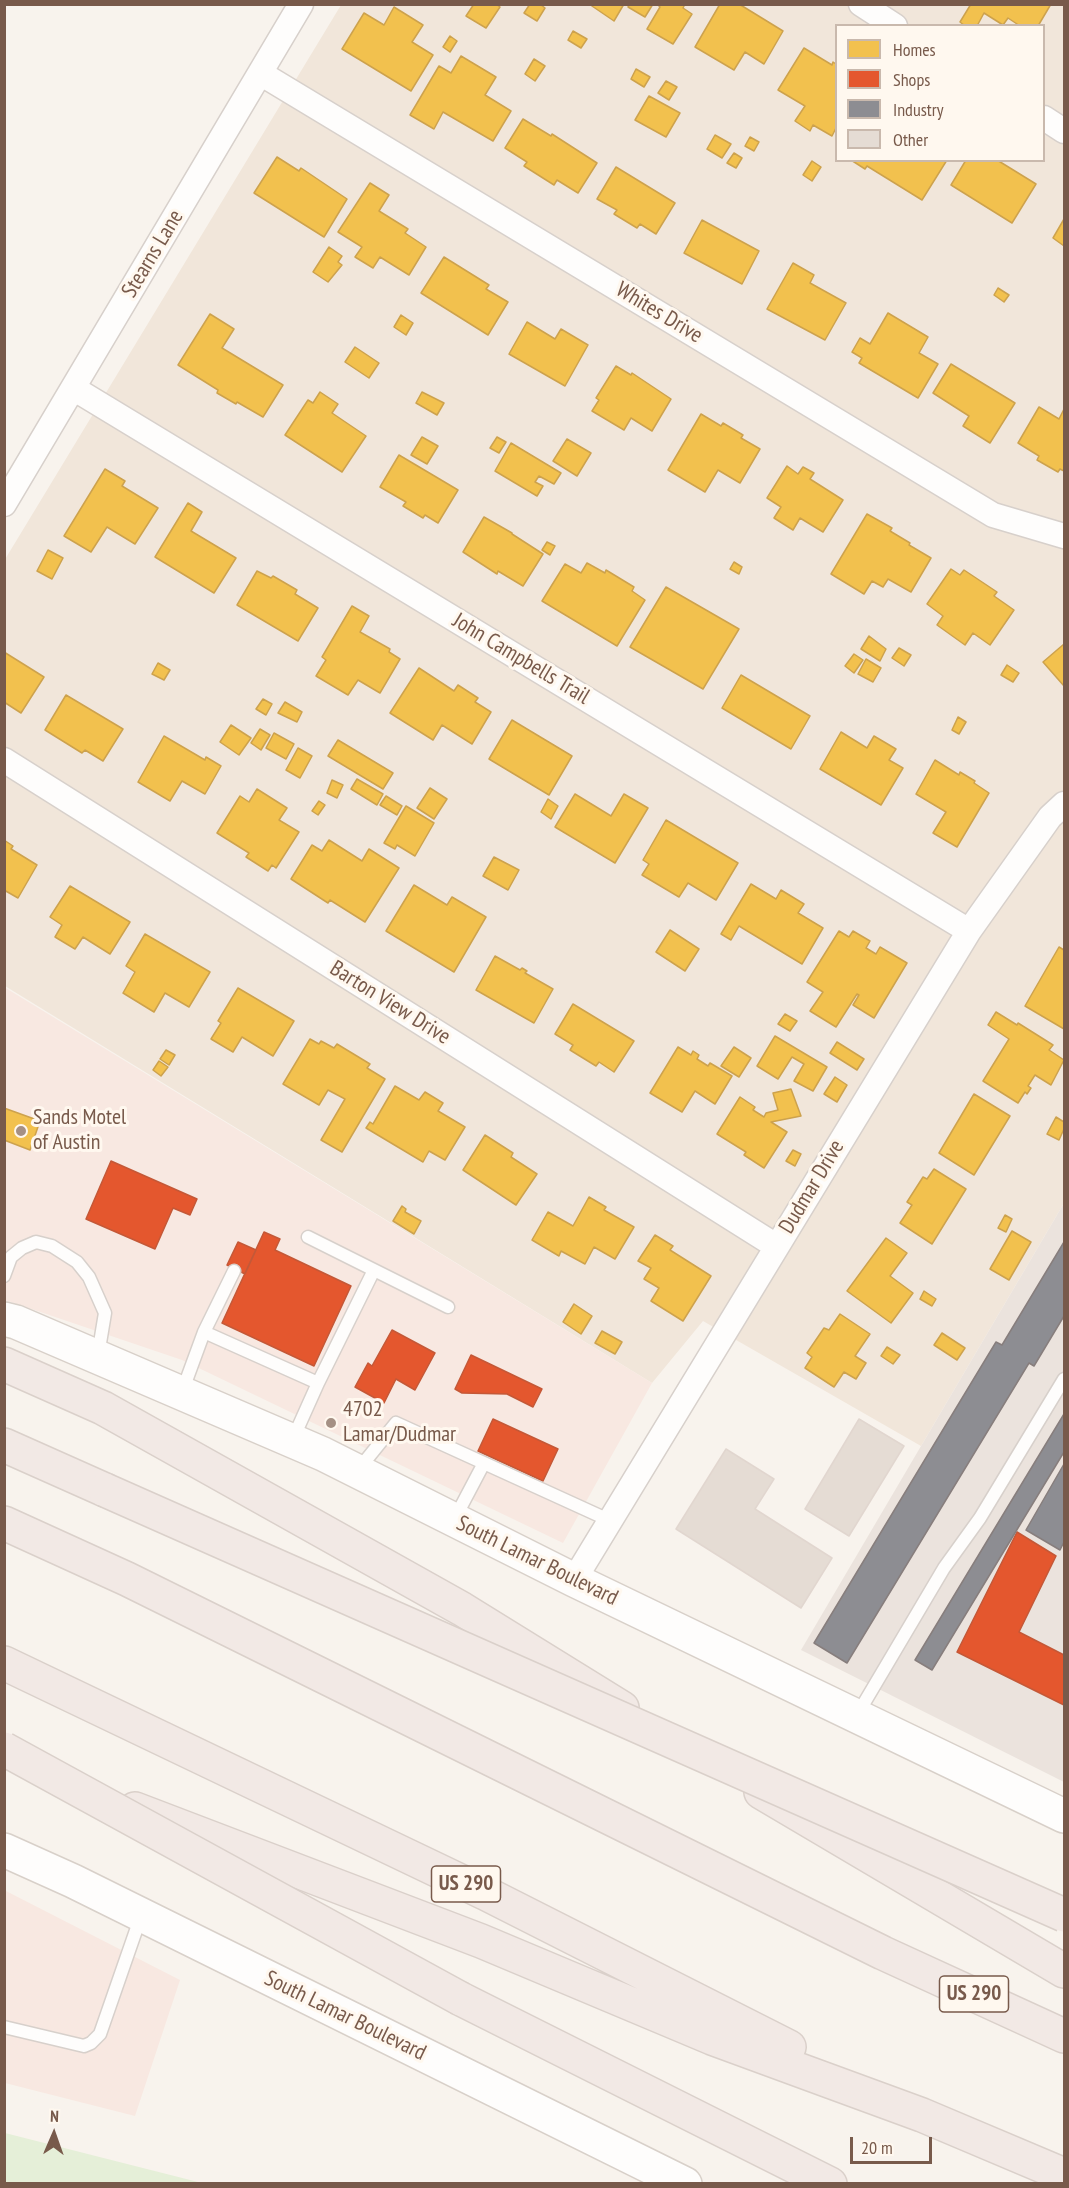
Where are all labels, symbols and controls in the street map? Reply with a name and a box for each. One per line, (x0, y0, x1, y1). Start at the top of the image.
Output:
legend (835, 24, 1045, 162)
text: Homes (893, 38, 936, 61)
text: Shops (893, 68, 930, 91)
text: Industry (893, 98, 943, 121)
text: Other (893, 128, 928, 151)
street label: Stearns Lane (117, 205, 189, 303)
street label: Whites Drive (611, 277, 707, 349)
street label: John Campbells Trail (448, 608, 594, 710)
street label: Barton View Drive (325, 956, 455, 1050)
place label: Sands Motel of Austin (33, 1105, 126, 1156)
marker: Sands Motel of Austin (14, 1124, 28, 1138)
street label: Dudmar Drive (774, 1135, 850, 1239)
place label: 4702 Lamar/Dudmar (343, 1397, 456, 1448)
marker: 4702 Lamar/Dudmar (324, 1416, 338, 1430)
street label: South Lamar Boulevard (452, 1510, 622, 1612)
road number: US 290 (432, 1866, 500, 1902)
street label: South Lamar Boulevard (260, 1965, 430, 2067)
road number: US 290 (940, 1976, 1008, 2012)
north arrow (24, 2104, 84, 2164)
text: N (50, 2106, 59, 2126)
scale bar (853, 2125, 936, 2163)
text: 20 m (861, 2136, 893, 2159)

